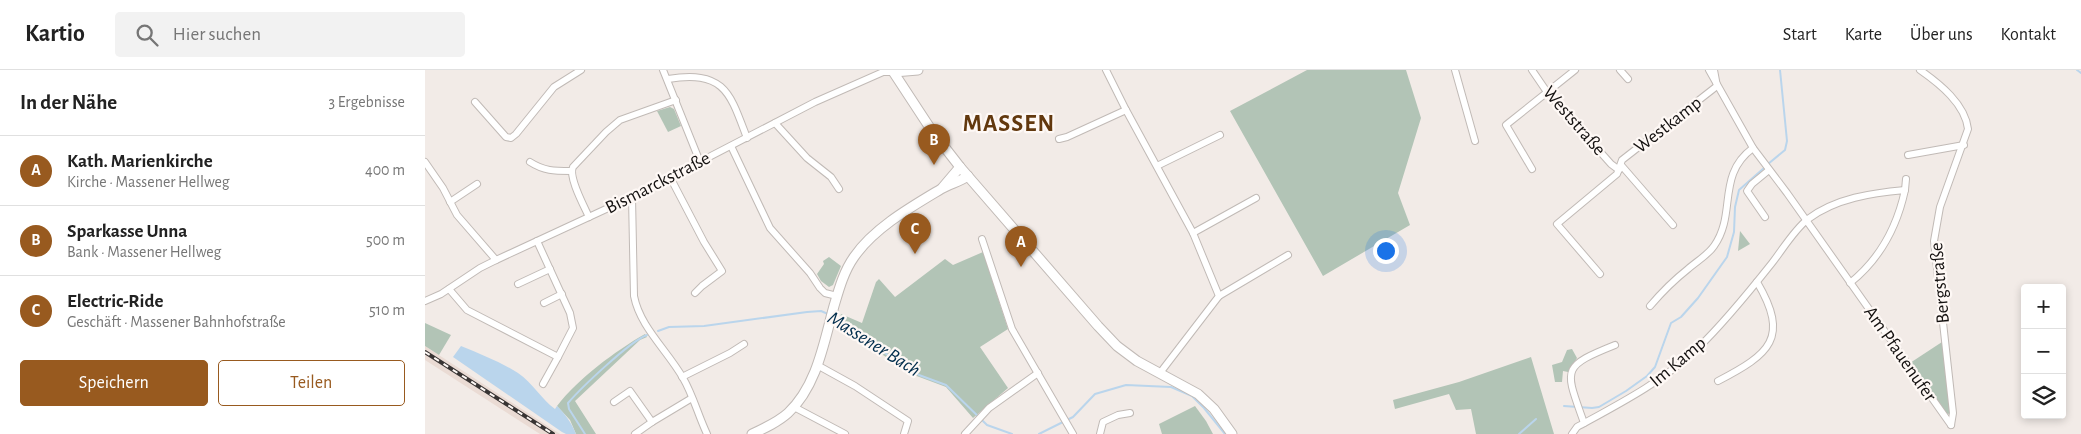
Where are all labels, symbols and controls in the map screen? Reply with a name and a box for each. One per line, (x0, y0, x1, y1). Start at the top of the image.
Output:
search box (115, 12, 465, 57)
icon: search (133, 21, 161, 49)
text: Kartio (25, 22, 85, 46)
text: Hier suchen (173, 25, 261, 44)
text: Start (1783, 26, 1817, 44)
text: Karte (1845, 26, 1882, 44)
text: Über uns (1910, 26, 1973, 44)
text: Kontakt (2001, 26, 2056, 44)
street label: Weststraße (1539, 83, 1609, 159)
text: In der Nähe (20, 92, 117, 113)
street label: Westkamp (1631, 93, 1705, 157)
text: 3 Ergebnisse (328, 94, 405, 110)
district label: MASSEN (963, 112, 1055, 136)
pin: B (918, 124, 950, 165)
street label: Bismarckstraße (603, 148, 713, 218)
text: Kath. Marienkirche (67, 152, 213, 171)
text: A (31, 162, 41, 178)
text: 400 m (365, 162, 405, 178)
text: Kirche · Massener Hellweg (67, 174, 230, 190)
pin: C (899, 213, 931, 254)
text: Sparkasse Unna (67, 222, 187, 241)
pin: A (1005, 226, 1037, 267)
text: B (31, 232, 41, 248)
text: 500 m (366, 232, 405, 248)
your location (1373, 238, 1399, 264)
street label: Bergstraße (1927, 242, 1953, 324)
text: Bank · Massener Hellweg (67, 244, 221, 260)
map controls (2021, 284, 2066, 419)
button: + (2021, 284, 2066, 329)
text: Electric-Ride (67, 292, 163, 311)
text: C (32, 302, 40, 318)
text: 510 m (369, 302, 405, 318)
street label: Am Pfauenufer (1860, 303, 1940, 405)
water label: Massener Bach (824, 308, 924, 380)
text: Geschäft · Massener Bahnhofstraße (67, 314, 286, 330)
button: − (2021, 329, 2066, 374)
street label: Im Kamp (1646, 333, 1710, 391)
button: Speichern (20, 360, 208, 406)
button: Teilen (218, 360, 405, 406)
button: layers (2021, 374, 2066, 419)

